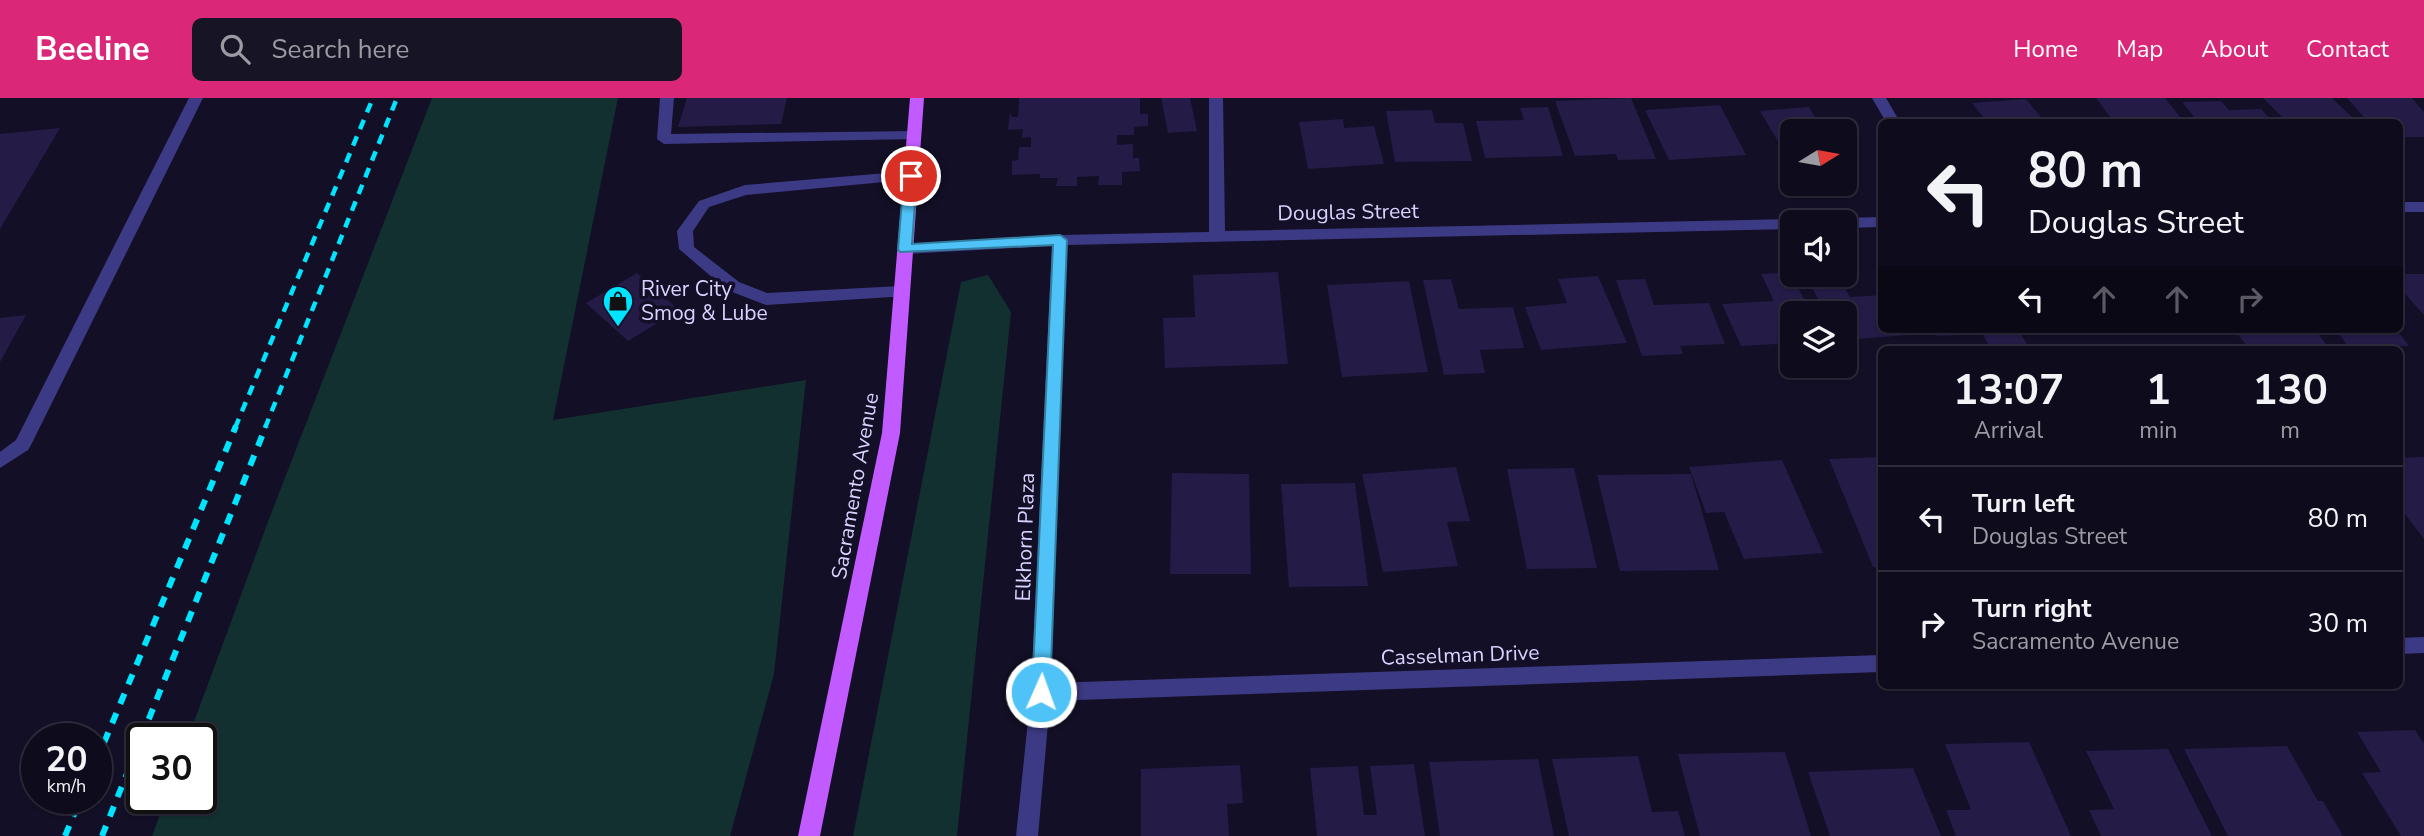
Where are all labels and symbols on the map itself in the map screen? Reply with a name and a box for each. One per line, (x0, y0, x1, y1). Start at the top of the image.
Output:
north arrow (1780, 119, 1857, 196)
pin (881, 146, 941, 206)
street label: Douglas Street (1277, 197, 1420, 227)
place label: River City Smog & Lube (641, 275, 768, 327)
shop icon: River City Smog & Lube (601, 284, 635, 328)
street label: Sacramento Avenue (825, 390, 885, 582)
street label: Elkhorn Plaza (1009, 472, 1041, 602)
street label: Casselman Drive (1380, 638, 1540, 672)
position arrow (1004, 655, 1078, 729)
speed limit sign: 30 (126, 723, 217, 814)

